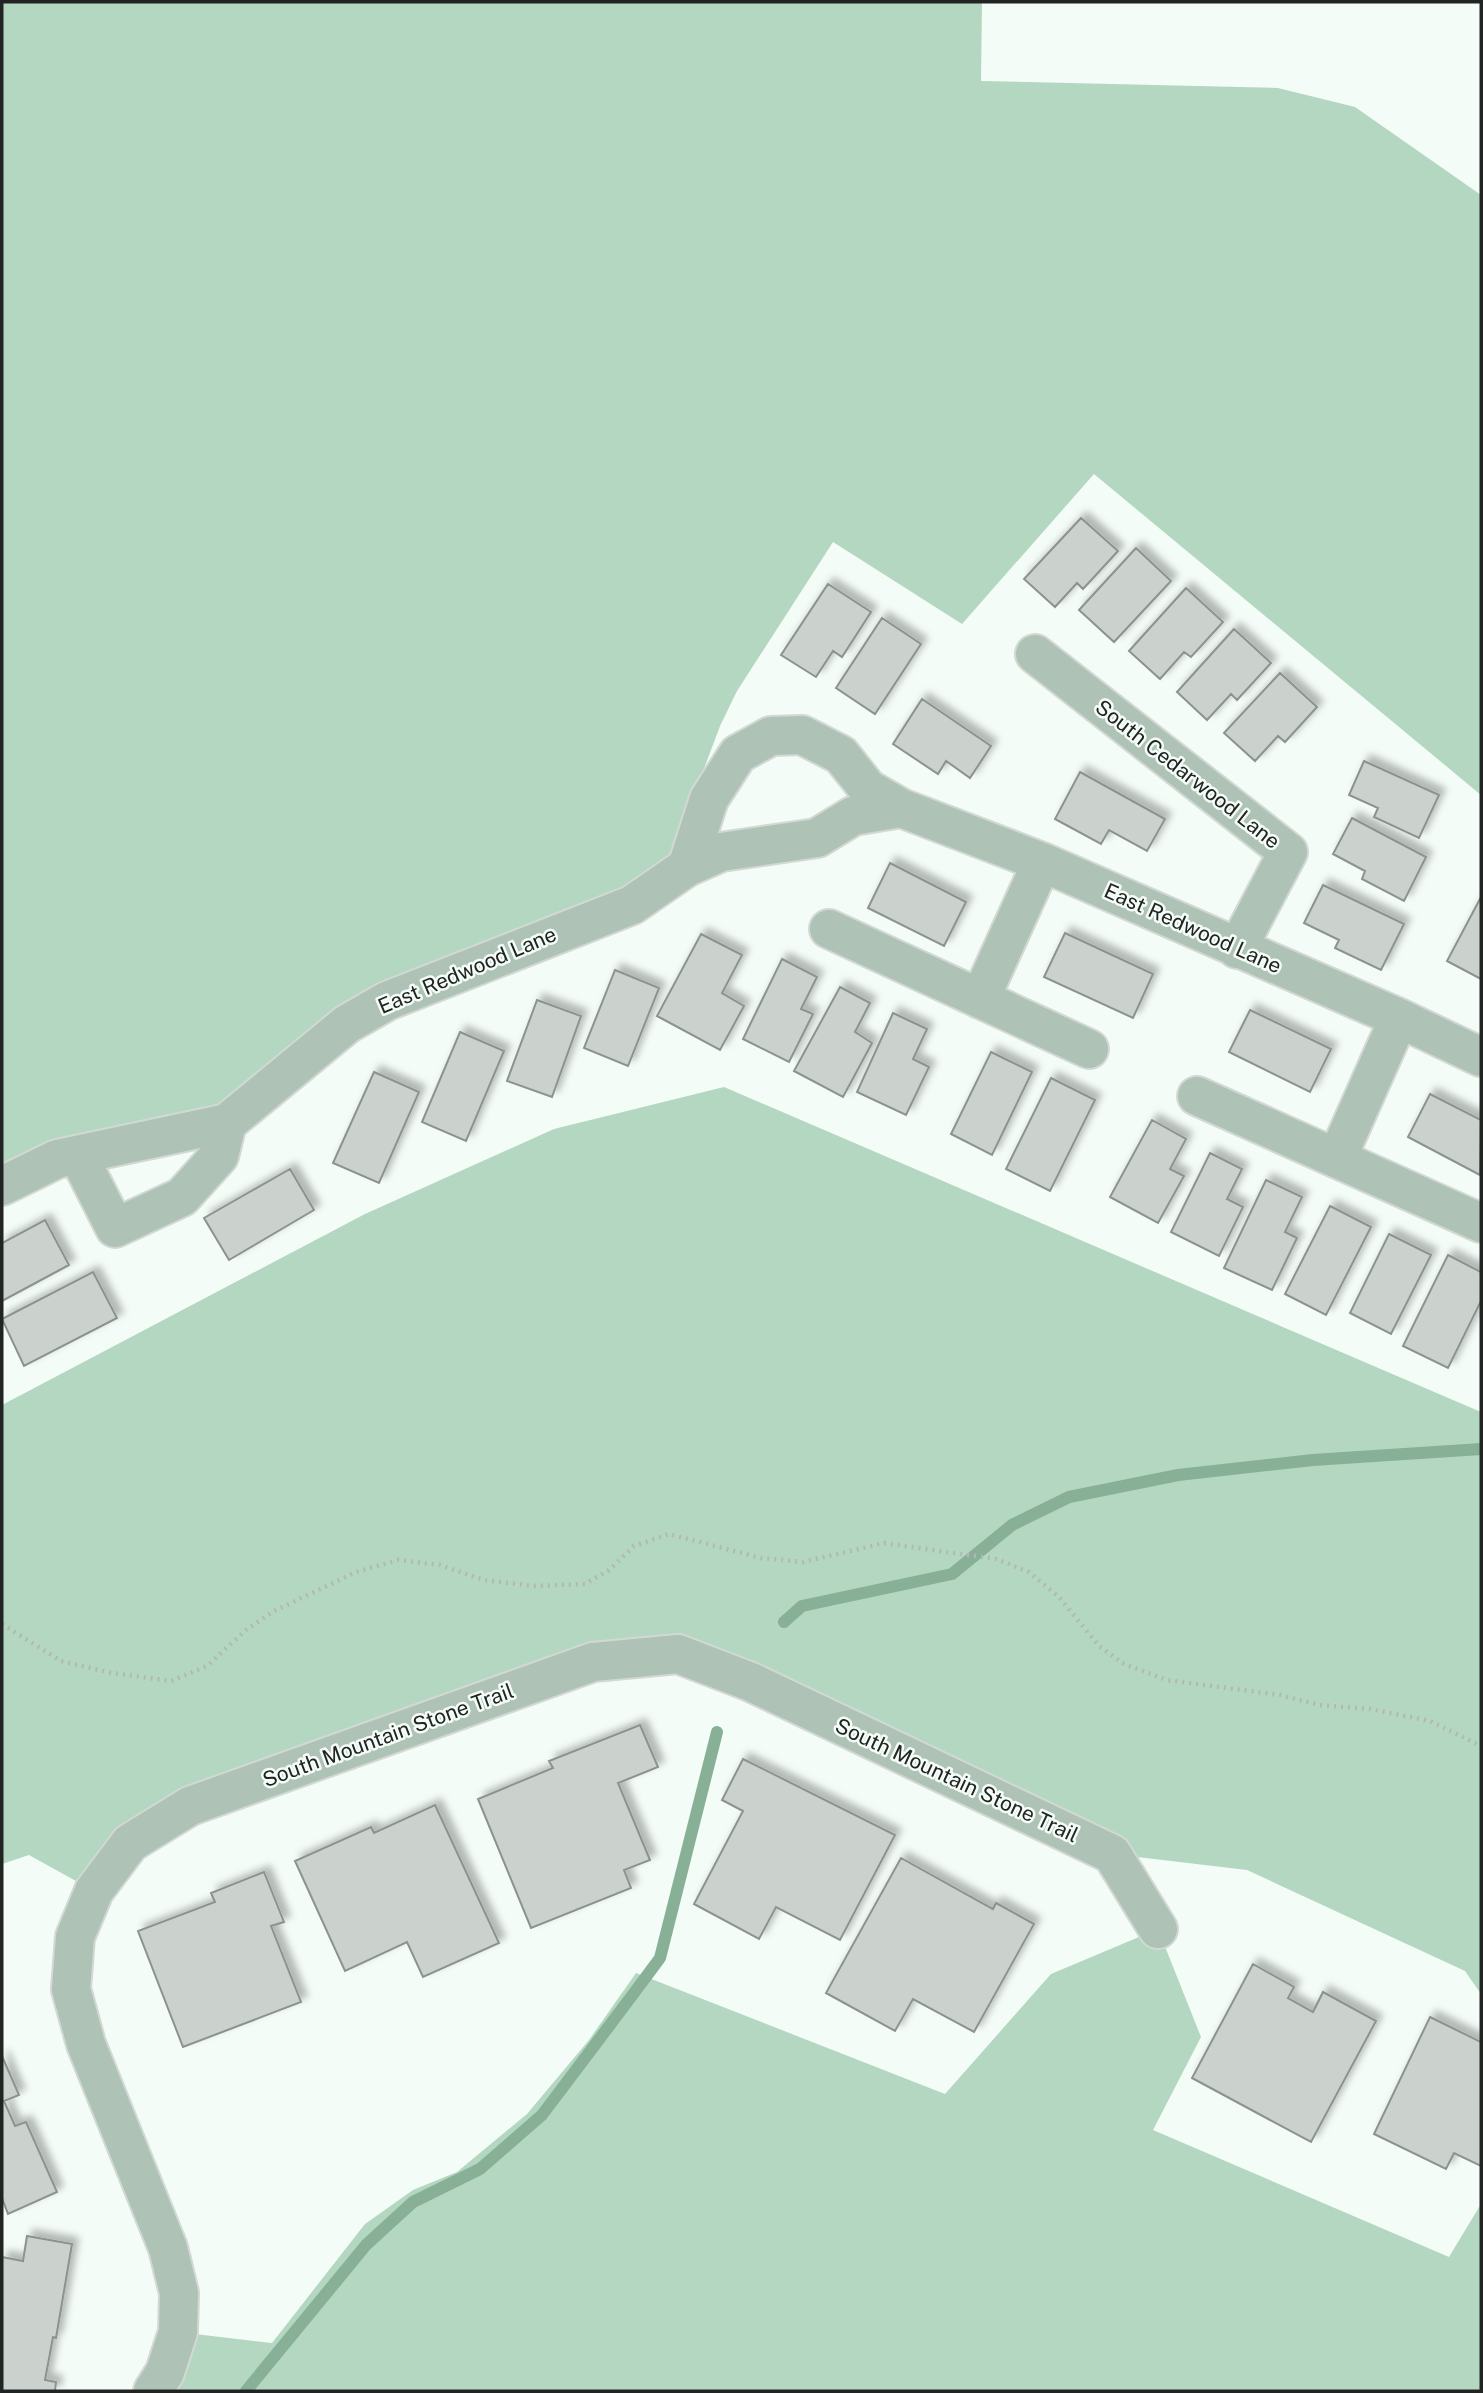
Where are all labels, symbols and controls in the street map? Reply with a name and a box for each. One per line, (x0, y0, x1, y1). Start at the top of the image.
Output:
street label: South Cedarwood Lane (1091, 694, 1285, 854)
street label: East Redwood Lane (1101, 878, 1285, 978)
street label: East Redwood Lane (374, 921, 560, 1019)
street label: South Mountain Stone Trail (259, 1678, 517, 1792)
street label: South Mountain Stone Trail (831, 1713, 1083, 1847)

